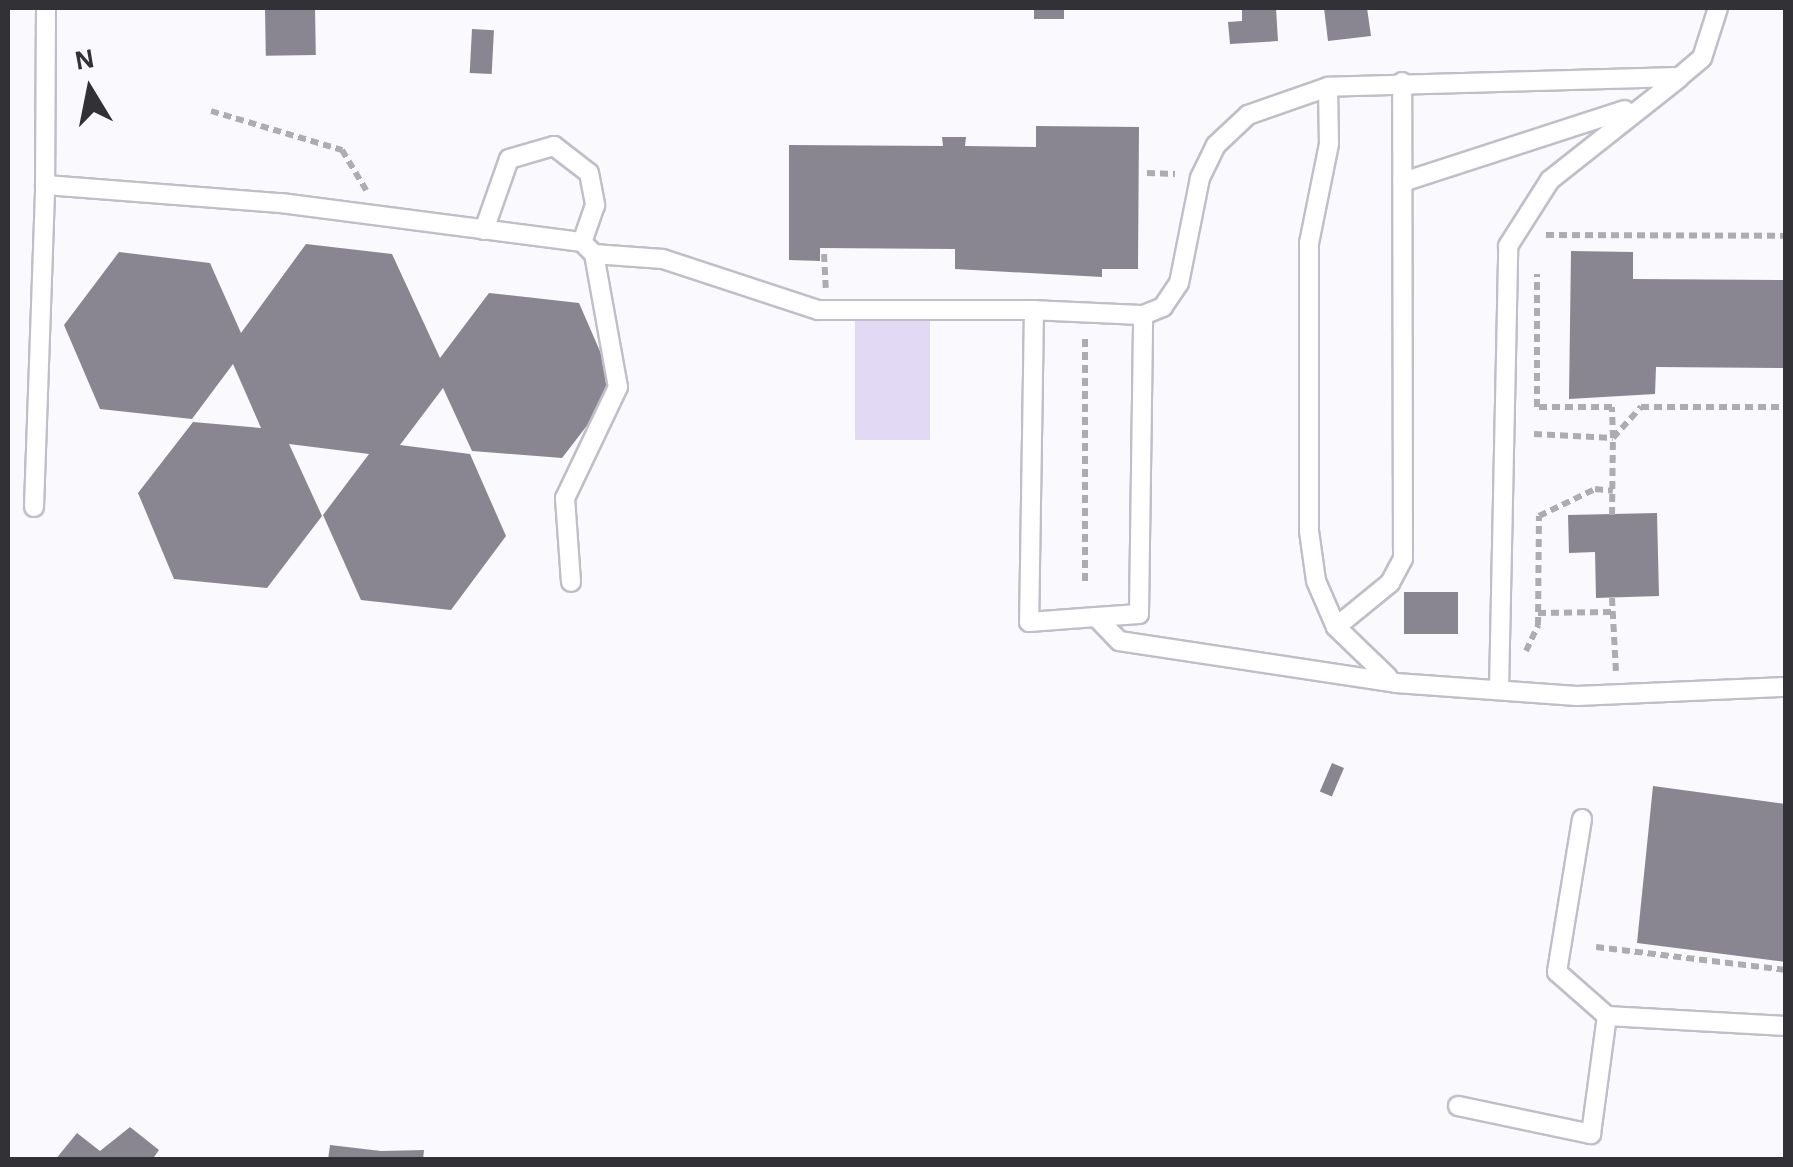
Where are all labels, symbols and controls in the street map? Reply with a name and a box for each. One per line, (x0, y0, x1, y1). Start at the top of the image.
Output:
north arrow (40, 40, 140, 140)
text: N (73, 45, 97, 76)

